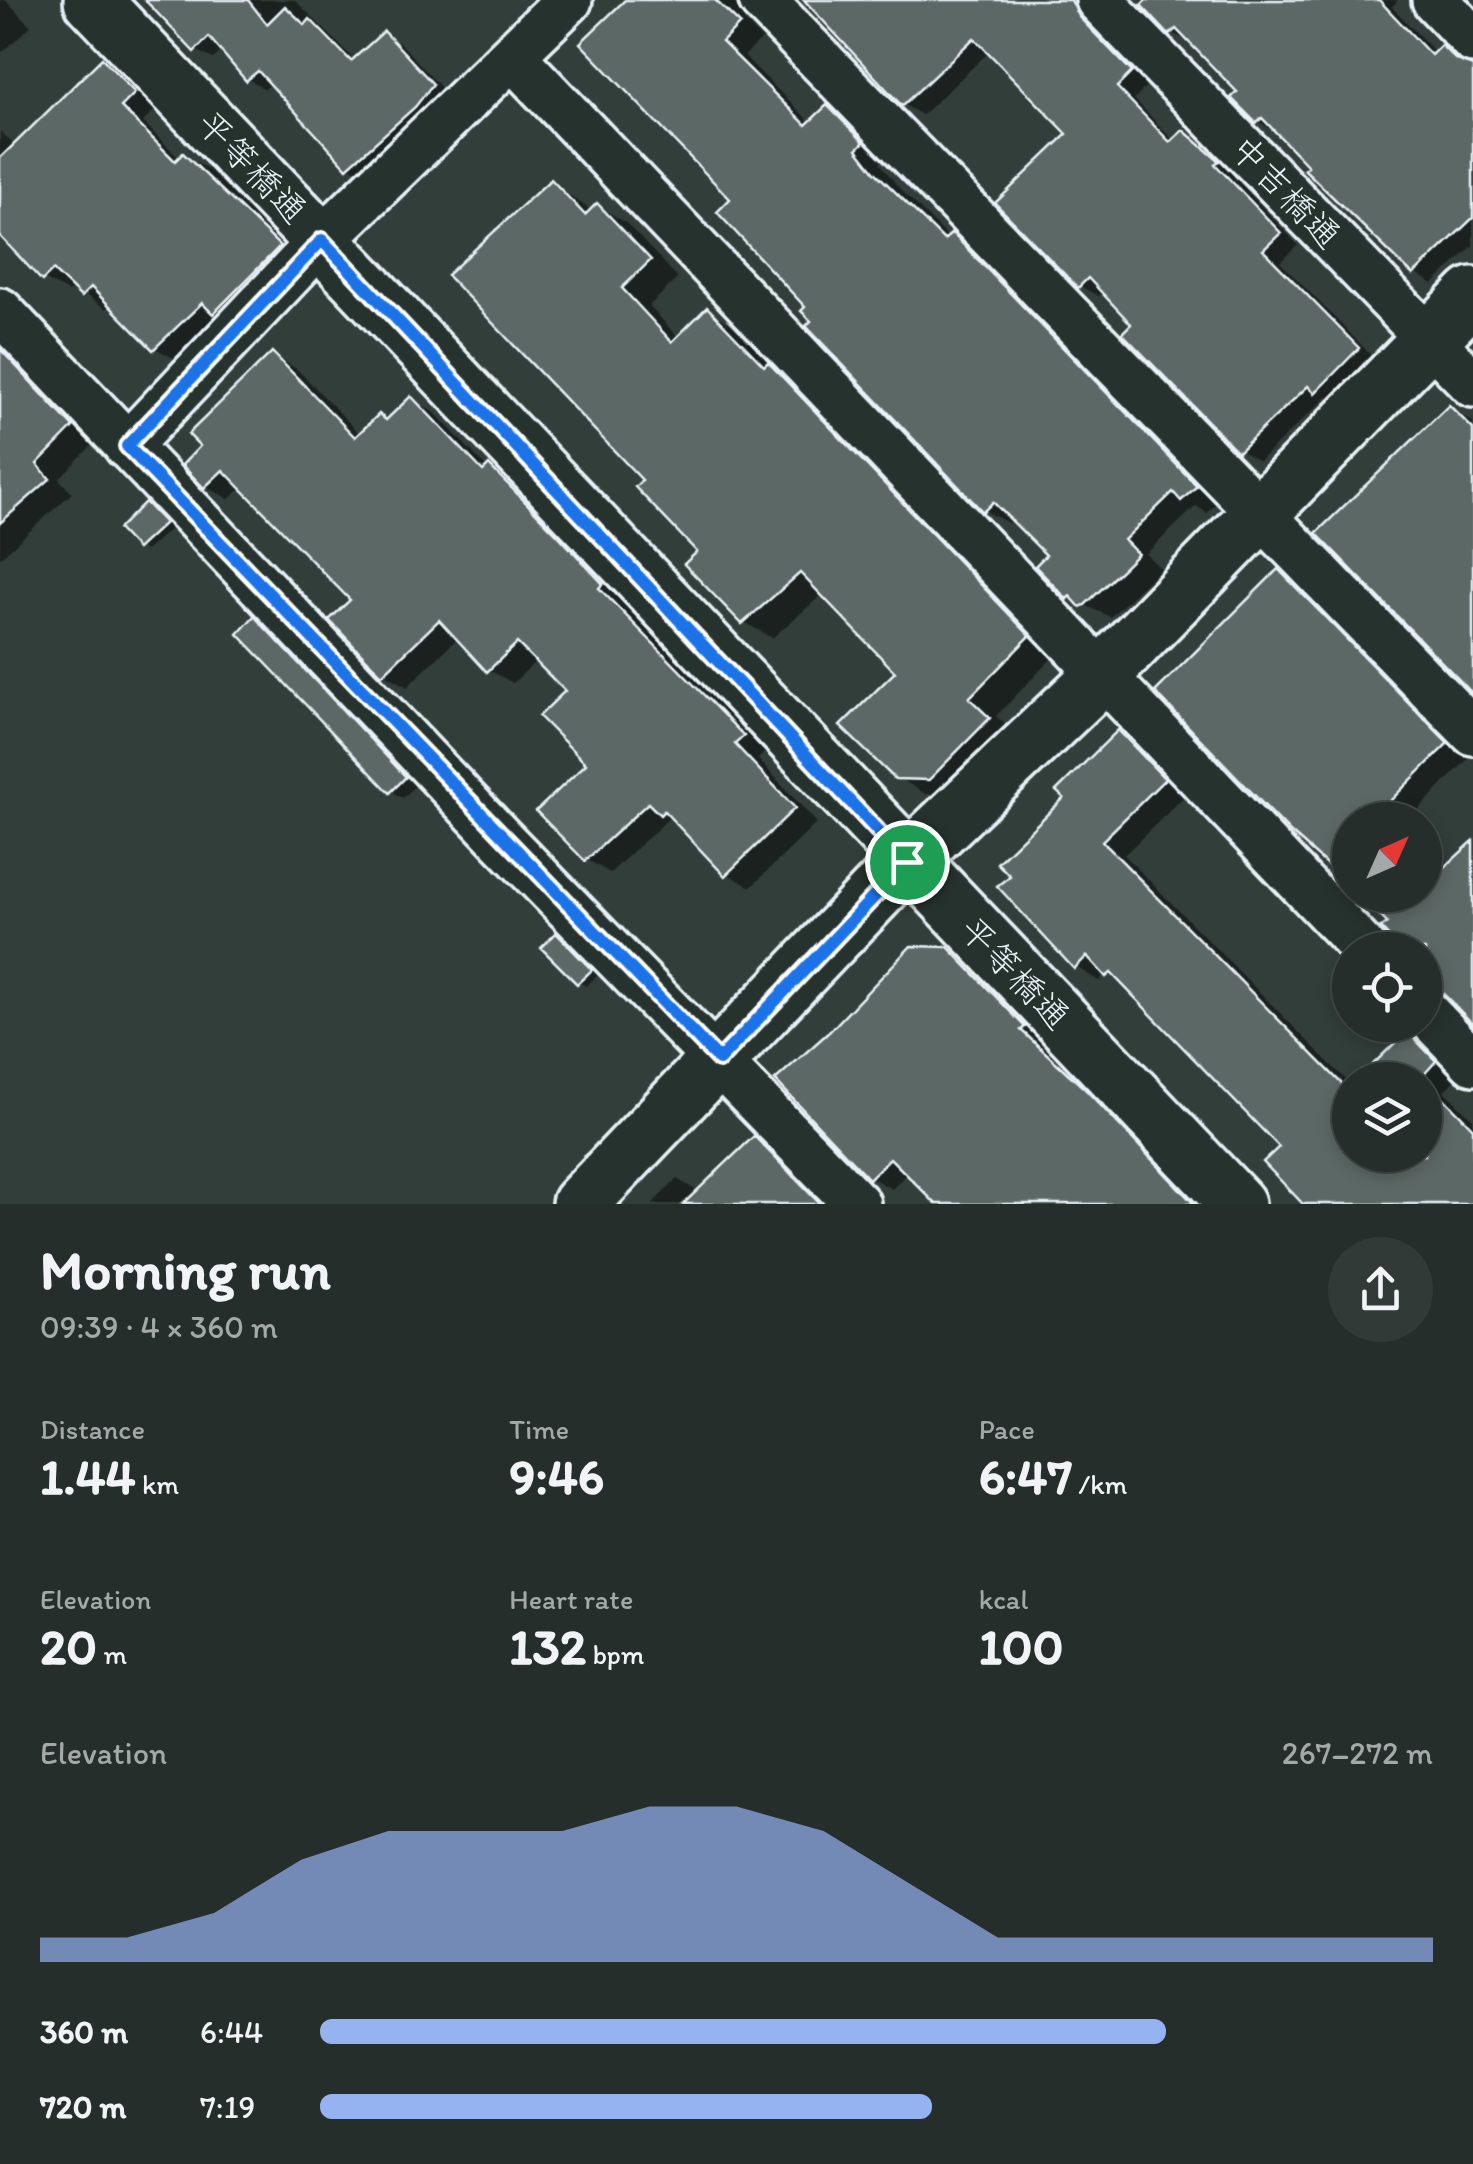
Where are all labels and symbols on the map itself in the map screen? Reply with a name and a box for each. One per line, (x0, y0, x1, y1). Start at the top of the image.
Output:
street label: 平等橋通 (188, 102, 316, 232)
street label: 中吉橋通 (1222, 127, 1350, 257)
north arrow (1332, 802, 1442, 912)
pin (865, 820, 950, 905)
street label: 平等橋通 (951, 908, 1079, 1038)

